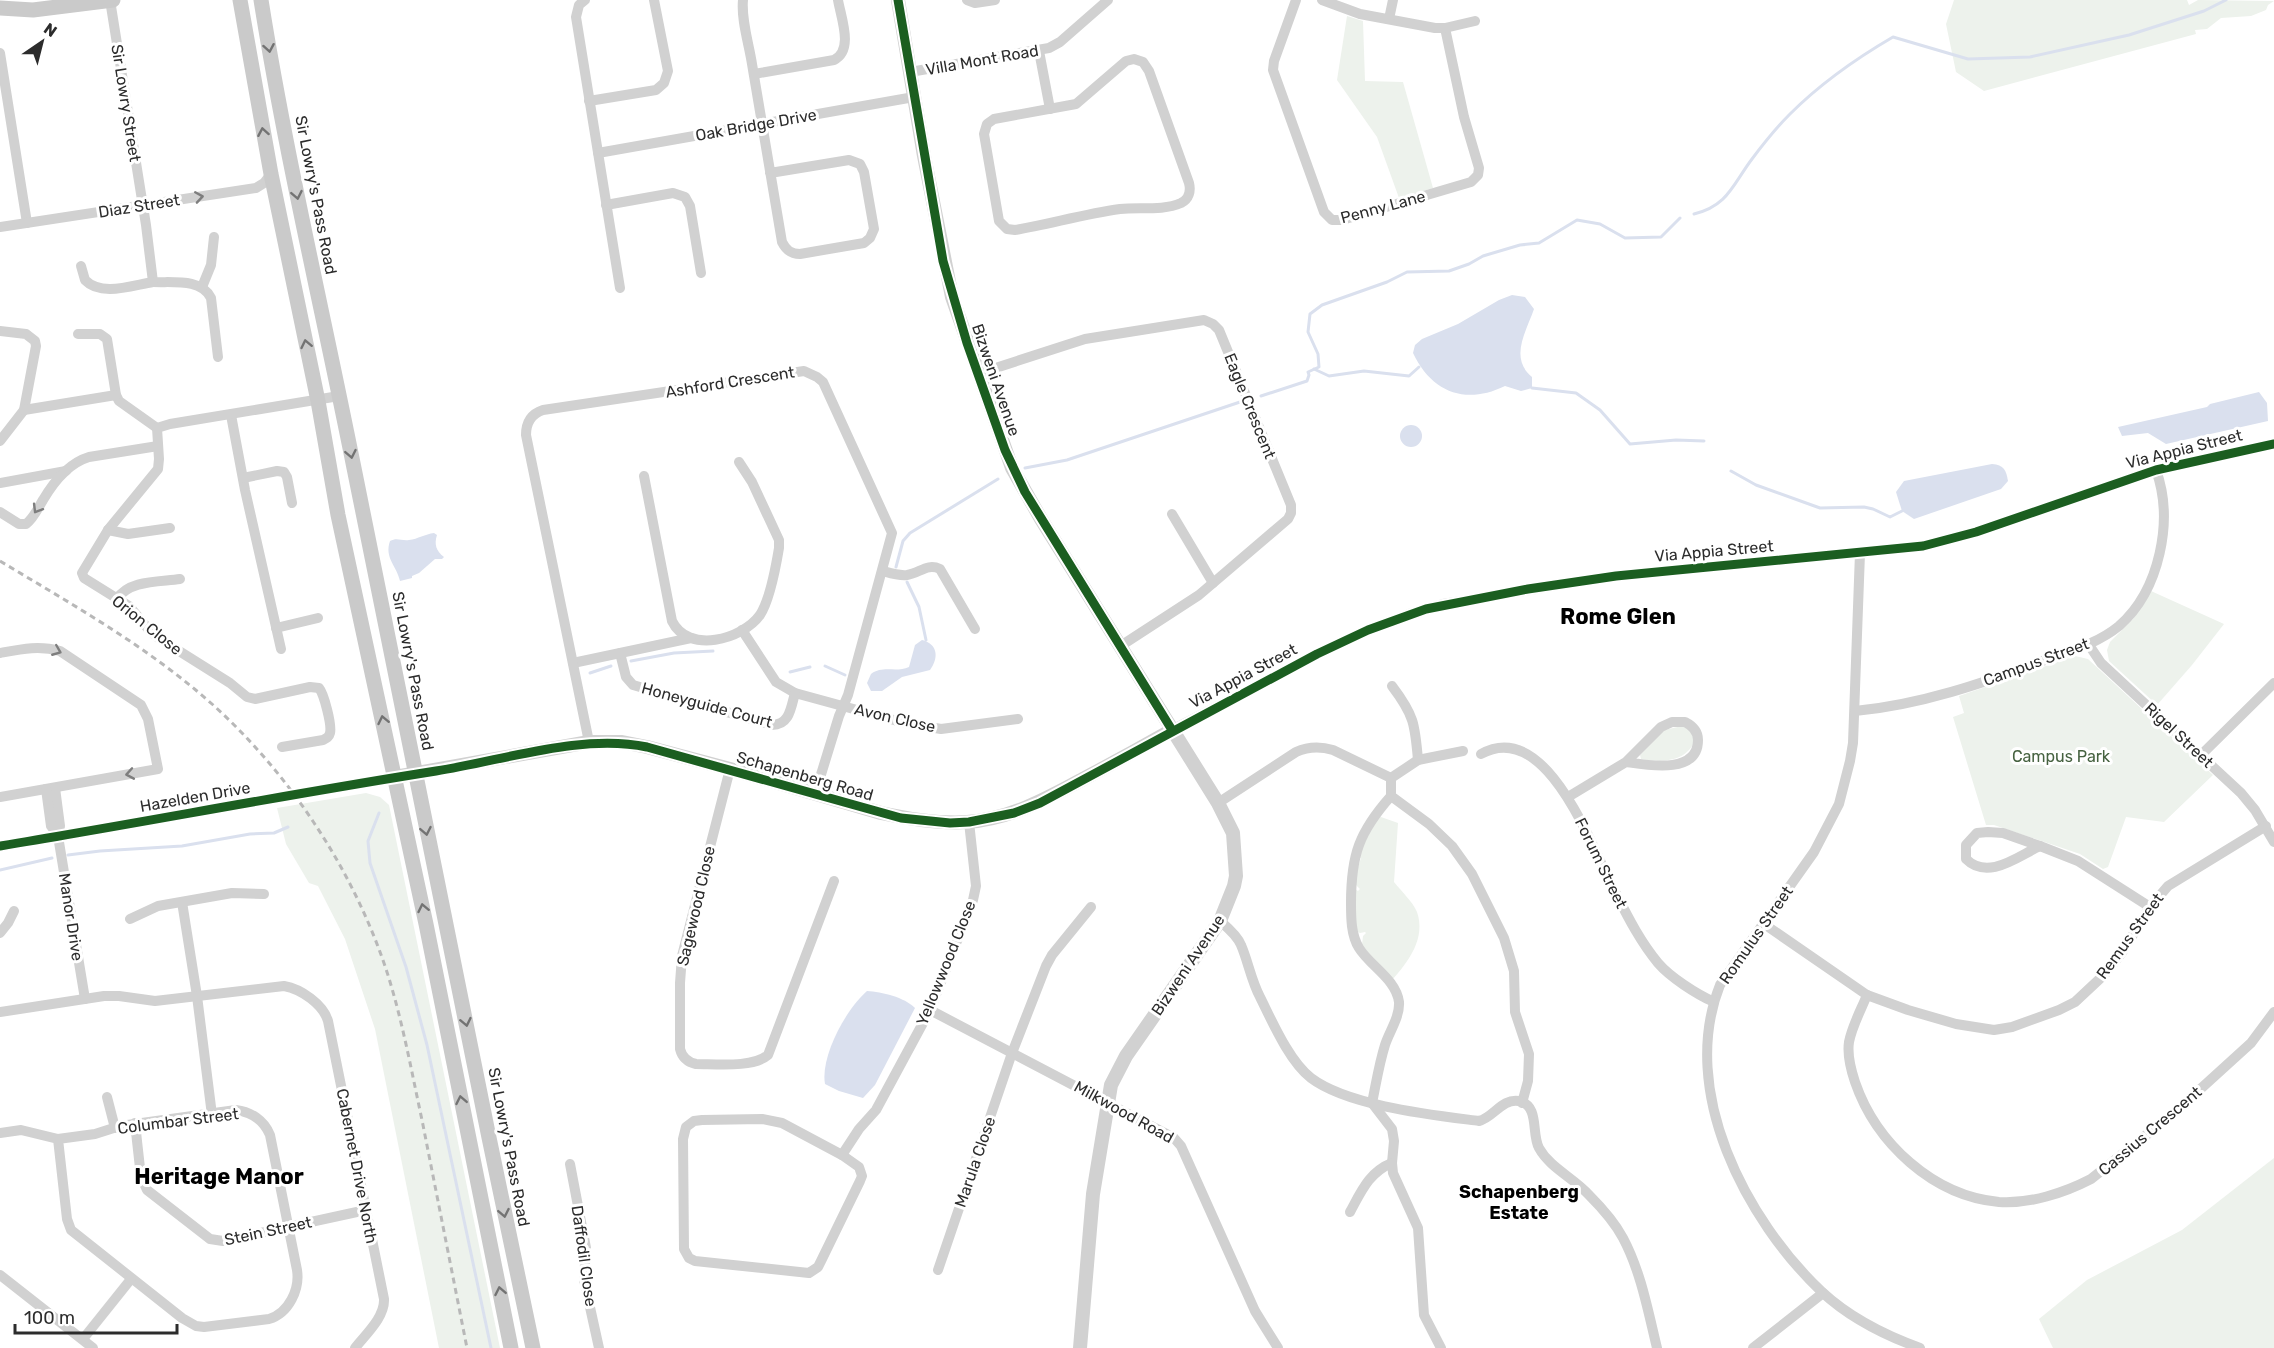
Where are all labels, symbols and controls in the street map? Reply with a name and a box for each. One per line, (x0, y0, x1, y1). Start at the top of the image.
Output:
north arrow (12, 12, 72, 72)
text: N (40, 19, 60, 41)
street label: Villa Mont Road (924, 41, 1040, 79)
street label: Sir Lowry Street (107, 43, 145, 163)
one-way arrow (262, 43, 275, 53)
street label: Oak Bridge Drive (694, 105, 818, 145)
street label: Sir Lowry's Pass Road (291, 114, 341, 276)
one-way arrow (258, 128, 270, 137)
street label: Penny Lane (1338, 187, 1428, 227)
street label: Diaz Street (97, 190, 181, 222)
one-way arrow (290, 190, 303, 200)
one-way arrow (195, 192, 204, 204)
street label: Bizweni Avenue (968, 321, 1024, 439)
one-way arrow (300, 339, 313, 349)
street label: Eagle Crescent (1220, 350, 1280, 462)
street label: Ashford Crescent (664, 362, 796, 402)
street label: Via Appia Street (2124, 425, 2244, 473)
one-way arrow (344, 449, 357, 459)
one-way arrow (33, 503, 45, 513)
street label: Via Appia Street (1654, 536, 1774, 566)
street label: Sir Lowry's Pass Road (388, 590, 438, 752)
street label: Orion Close (108, 591, 186, 659)
district label: Rome Glen (1560, 603, 1676, 630)
street label: Campus Street (1980, 634, 2092, 690)
street label: Via Appia Street (1186, 640, 1300, 712)
one-way arrow (51, 644, 62, 656)
street label: Honeyguide Court (639, 678, 775, 732)
street label: Rigel Street (2141, 698, 2217, 772)
street label: Avon Close (853, 699, 937, 737)
one-way arrow (377, 715, 390, 725)
street label: Schapenberg Road (734, 747, 876, 805)
park label: Campus Park (2012, 747, 2111, 766)
one-way arrow (125, 767, 135, 780)
street label: Hazelden Drive (138, 778, 252, 816)
street label: Forum Street (1571, 815, 1631, 911)
one-way arrow (419, 826, 432, 836)
street label: Sagewood Close (673, 844, 719, 968)
street label: Manor Drive (55, 872, 87, 962)
street label: Romulus Street (1715, 882, 1797, 988)
street label: Remus Street (2092, 889, 2168, 983)
street label: Yellowwood Close (912, 898, 980, 1028)
one-way arrow (417, 904, 430, 914)
street label: Bizweni Avenue (1147, 911, 1229, 1019)
one-way arrow (458, 1017, 471, 1027)
street label: Sir Lowry's Pass Road (484, 1066, 534, 1228)
street label: Milkwood Road (1071, 1077, 1177, 1147)
street label: Cassius Crescent (2095, 1082, 2205, 1180)
street label: Cabernet Drive North (333, 1087, 381, 1245)
one-way arrow (455, 1095, 468, 1105)
street label: Columbar Street (116, 1104, 240, 1138)
street label: Marula Close (951, 1114, 999, 1210)
district label: Heritage Manor (134, 1163, 304, 1190)
district label: Schapenberg Estate (1459, 1181, 1579, 1224)
street label: Daffodil Close (568, 1204, 601, 1308)
one-way arrow (497, 1208, 510, 1218)
street label: Stein Street (223, 1212, 313, 1250)
one-way arrow (494, 1286, 507, 1296)
scale bar (15, 1297, 177, 1335)
text: 100 m (24, 1307, 75, 1329)

